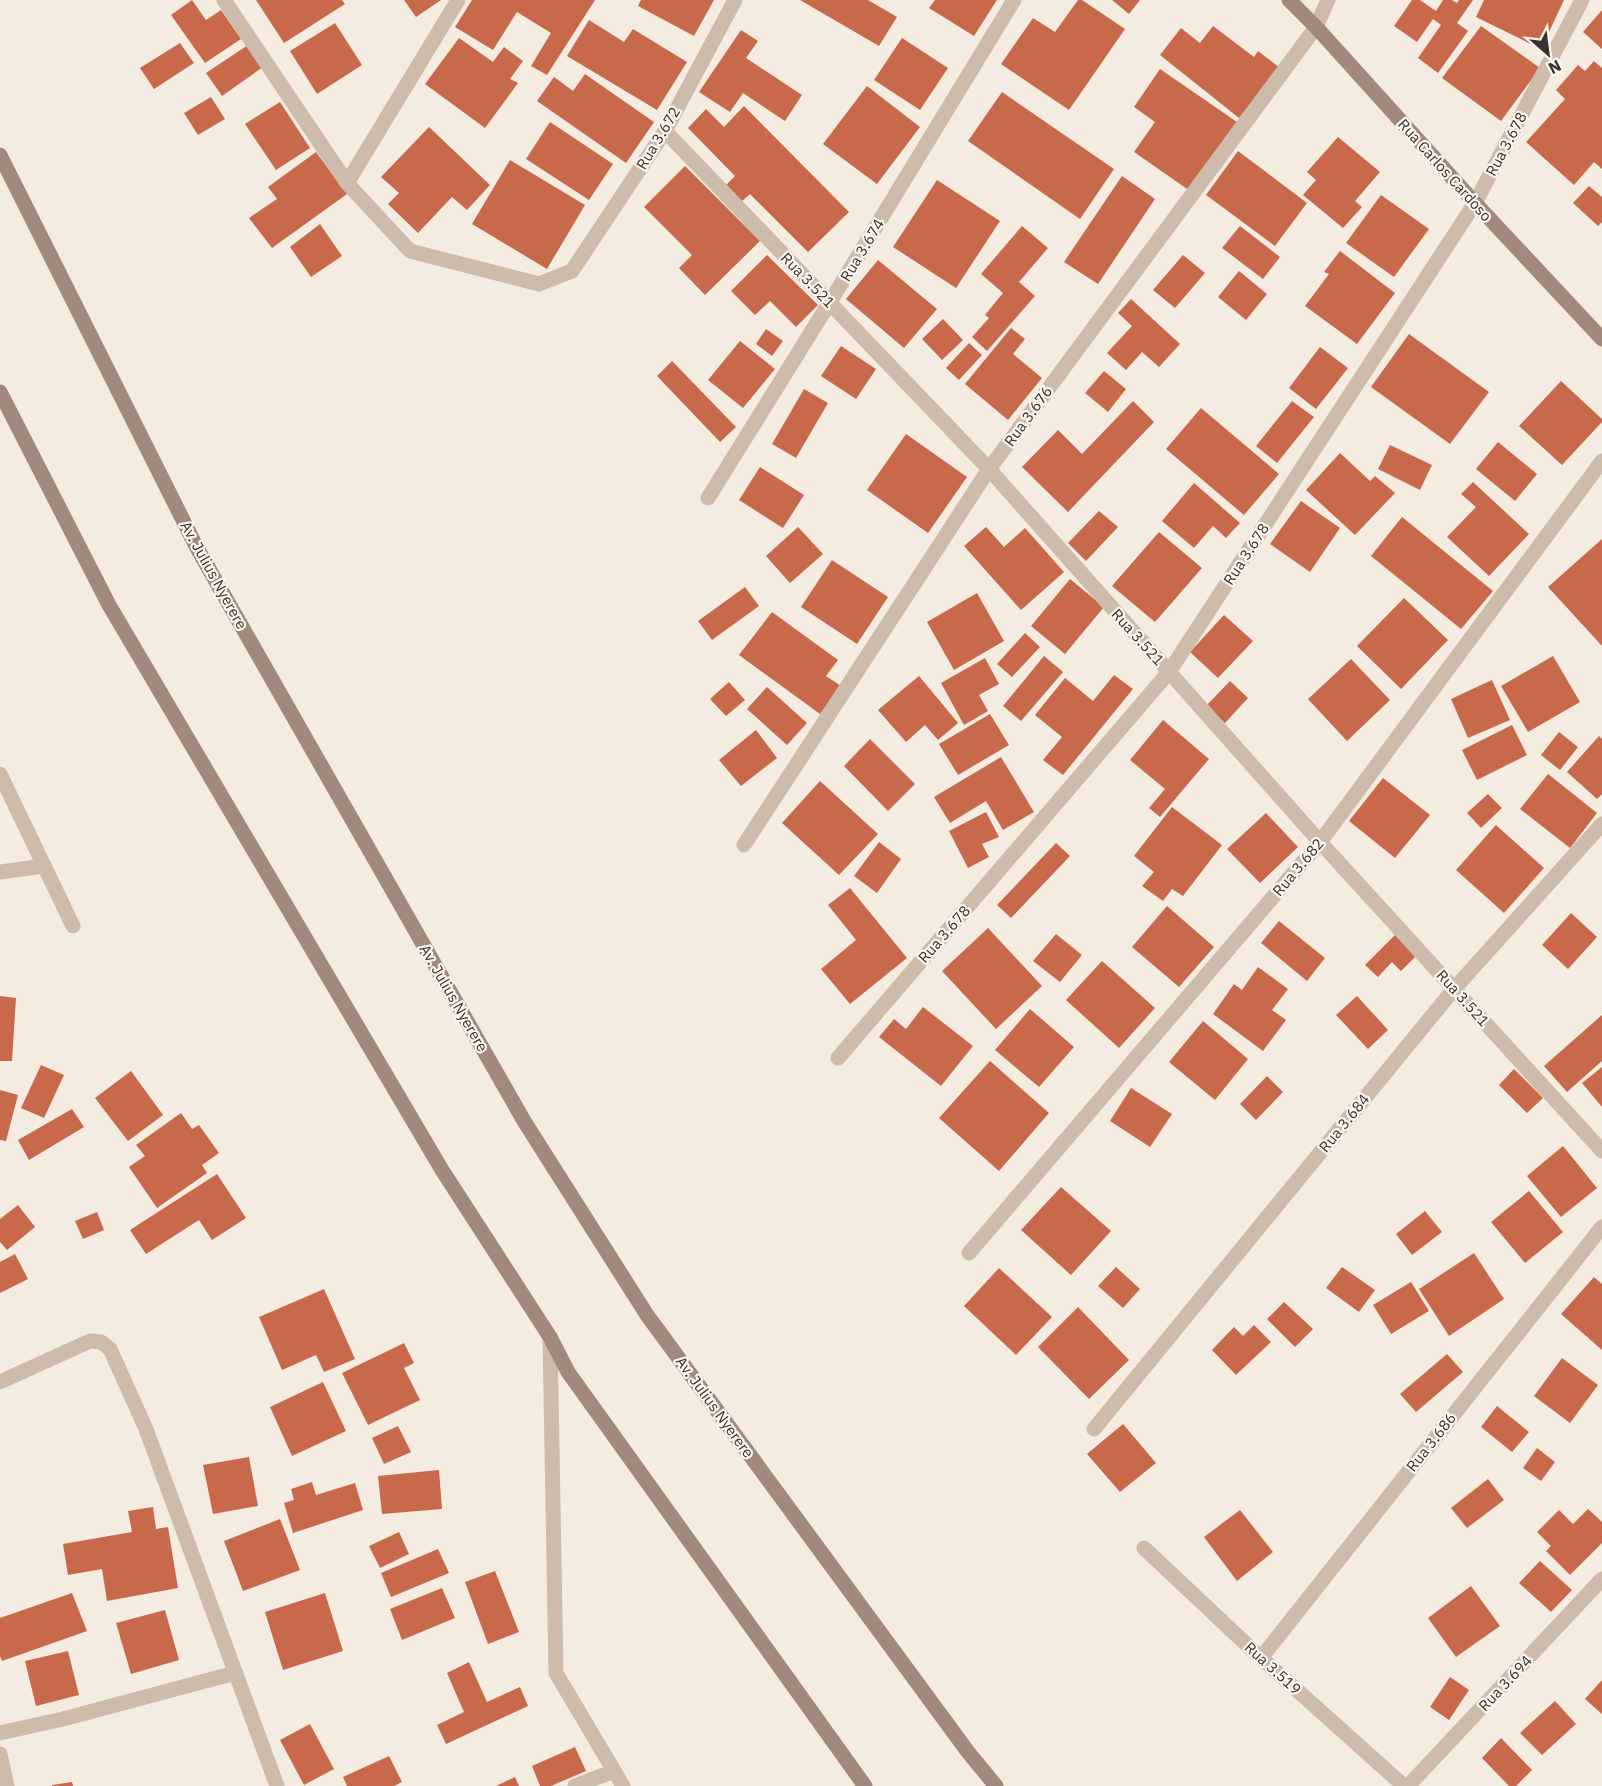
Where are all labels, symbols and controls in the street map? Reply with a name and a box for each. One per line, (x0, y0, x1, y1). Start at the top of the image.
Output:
north arrow (1518, 24, 1578, 84)
text: N (1545, 56, 1565, 79)
street label: Rua 3.672 (632, 103, 684, 173)
street label: Rua 3.678 (1481, 109, 1531, 179)
street label: Rua Carlos Cardoso (1394, 115, 1496, 225)
street label: Rua 3.674 (836, 215, 888, 285)
street label: Rua 3.521 (777, 248, 839, 312)
street label: Rua 3.676 (1000, 382, 1056, 450)
street label: Av. Julius Nyerere (176, 518, 252, 632)
street label: Rua 3.678 (1219, 520, 1273, 588)
street label: Rua 3.521 (1108, 605, 1168, 669)
street label: Rua 3.682 (1268, 834, 1328, 900)
street label: Rua 3.678 (914, 901, 974, 967)
street label: Av. Julius Nyerere (416, 941, 492, 1055)
street label: Rua 3.521 (1433, 966, 1493, 1030)
street label: Rua 3.684 (1315, 1090, 1373, 1156)
street label: Av. Julius Nyerere (672, 1353, 758, 1461)
street label: Rua 3.686 (1402, 1409, 1460, 1475)
street label: Rua 3.519 (1241, 1638, 1305, 1698)
street label: Rua 3.694 (1474, 1651, 1536, 1715)

